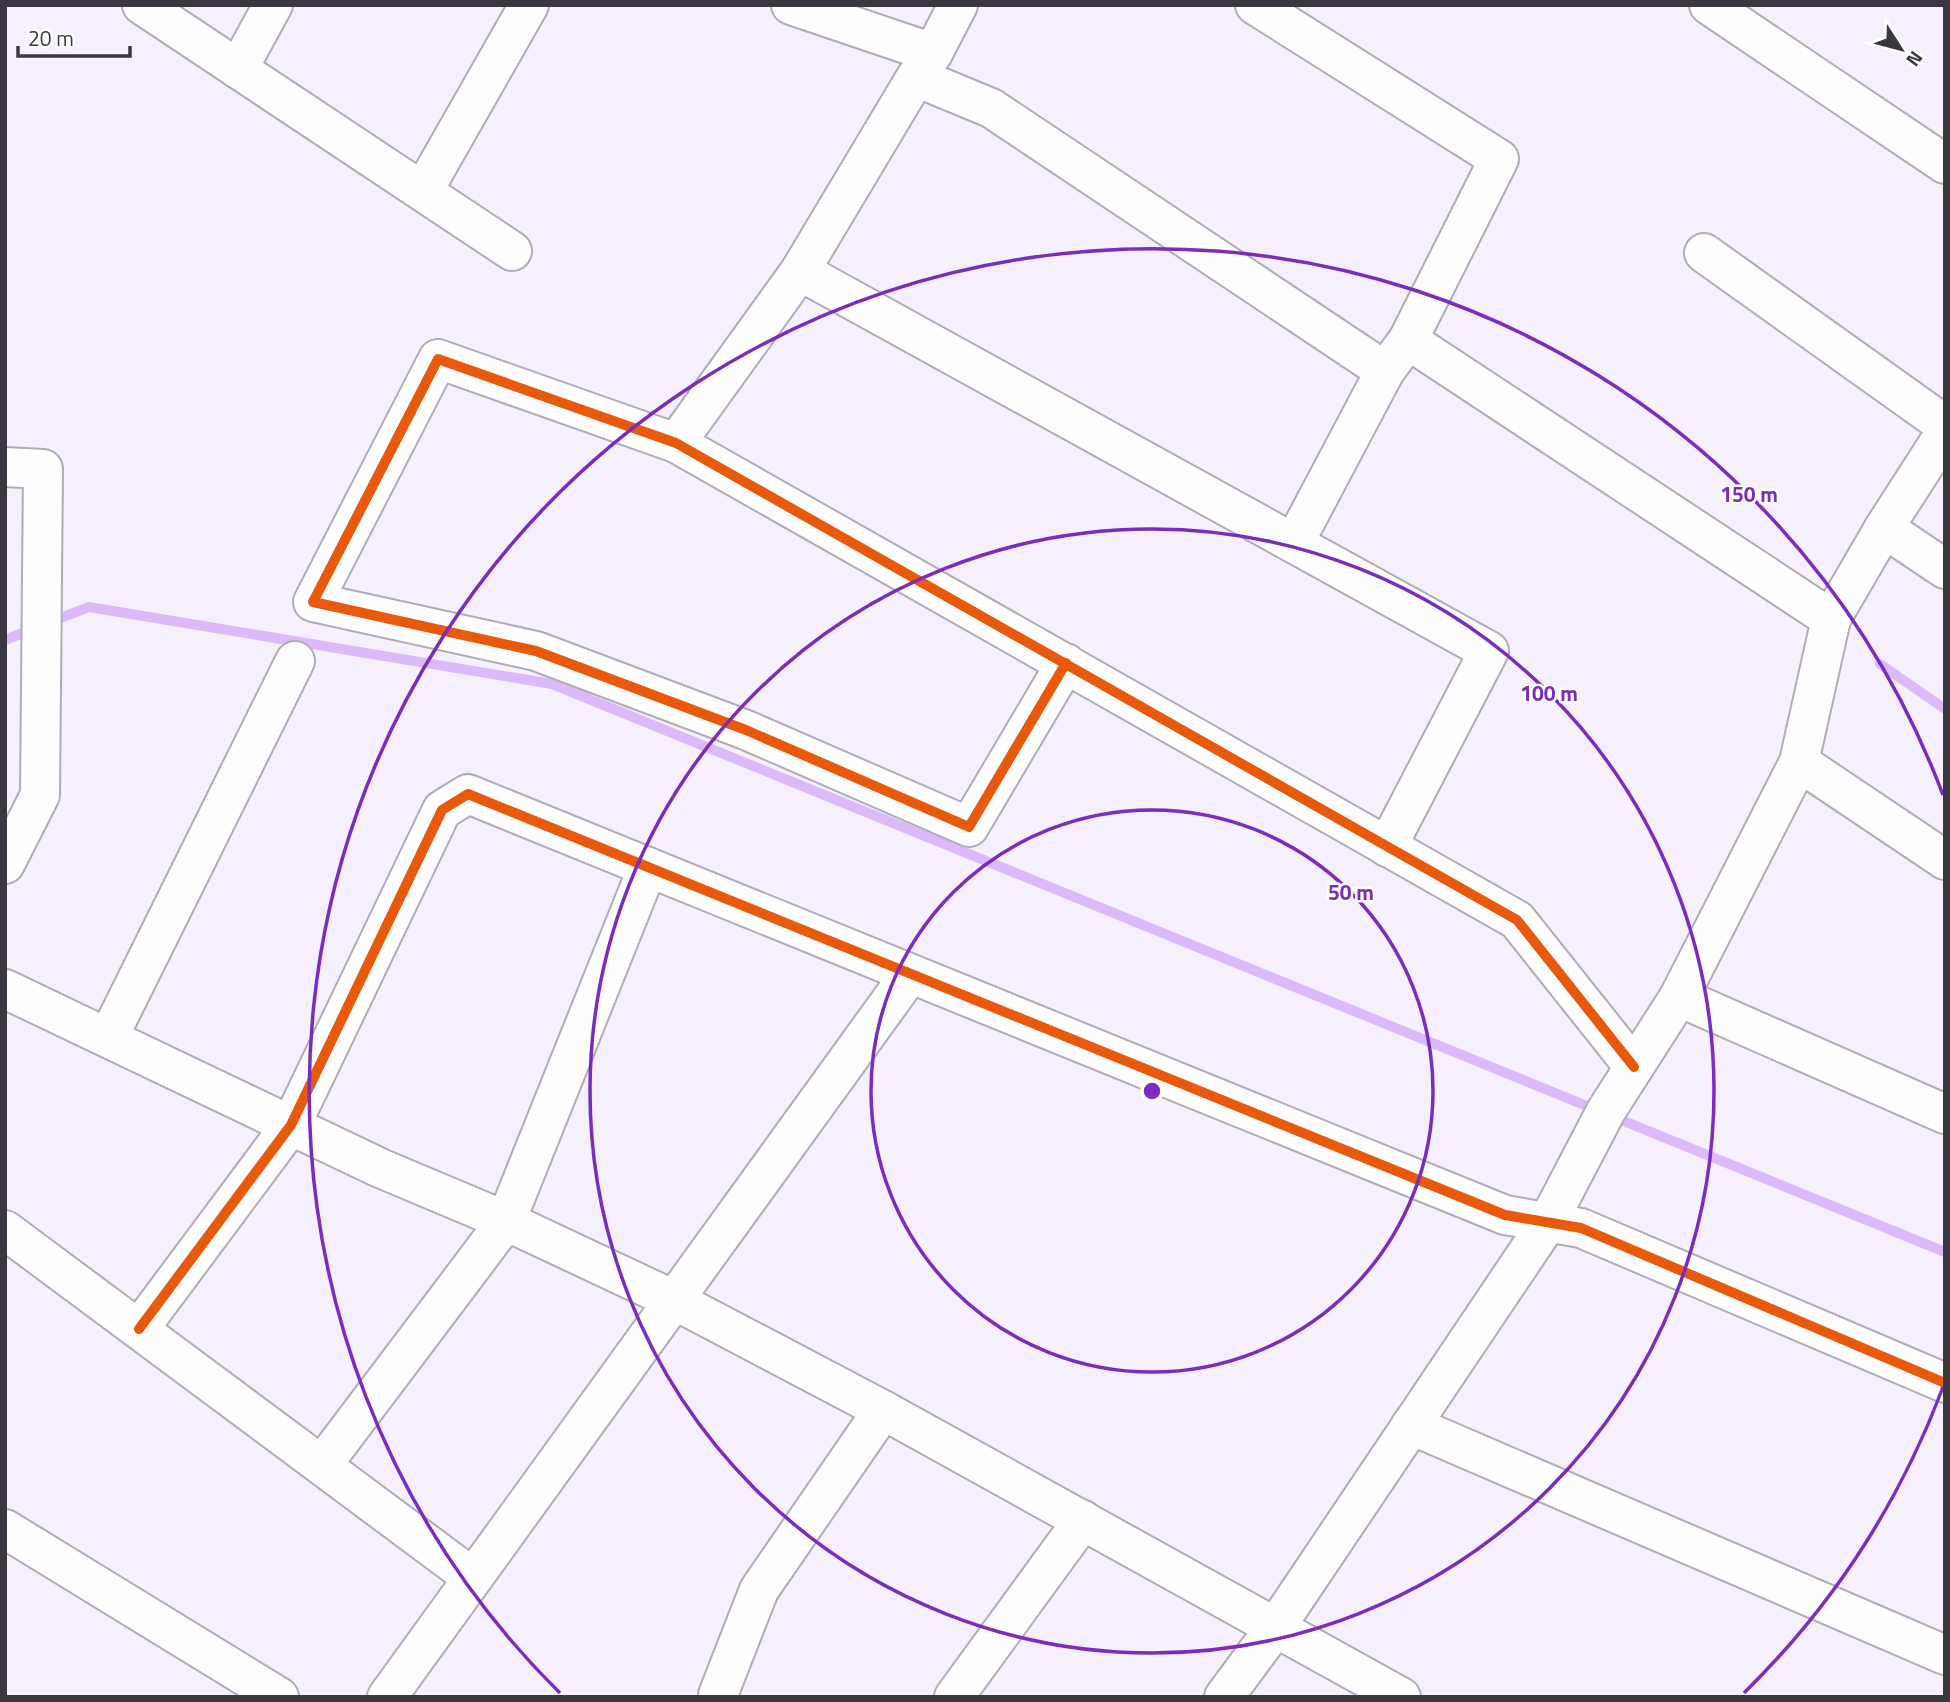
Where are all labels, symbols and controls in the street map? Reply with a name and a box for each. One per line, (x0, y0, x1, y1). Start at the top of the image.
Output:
scale bar (18, 14, 130, 58)
north arrow (1866, 14, 1936, 84)
text: 20 m (28, 22, 74, 54)
text: N (1900, 45, 1931, 73)
text: 150 m (1720, 478, 1778, 510)
text: 100 m (1520, 677, 1578, 709)
text: 50 m (1328, 876, 1374, 908)
centre of rings (1140, 1079, 1164, 1103)

